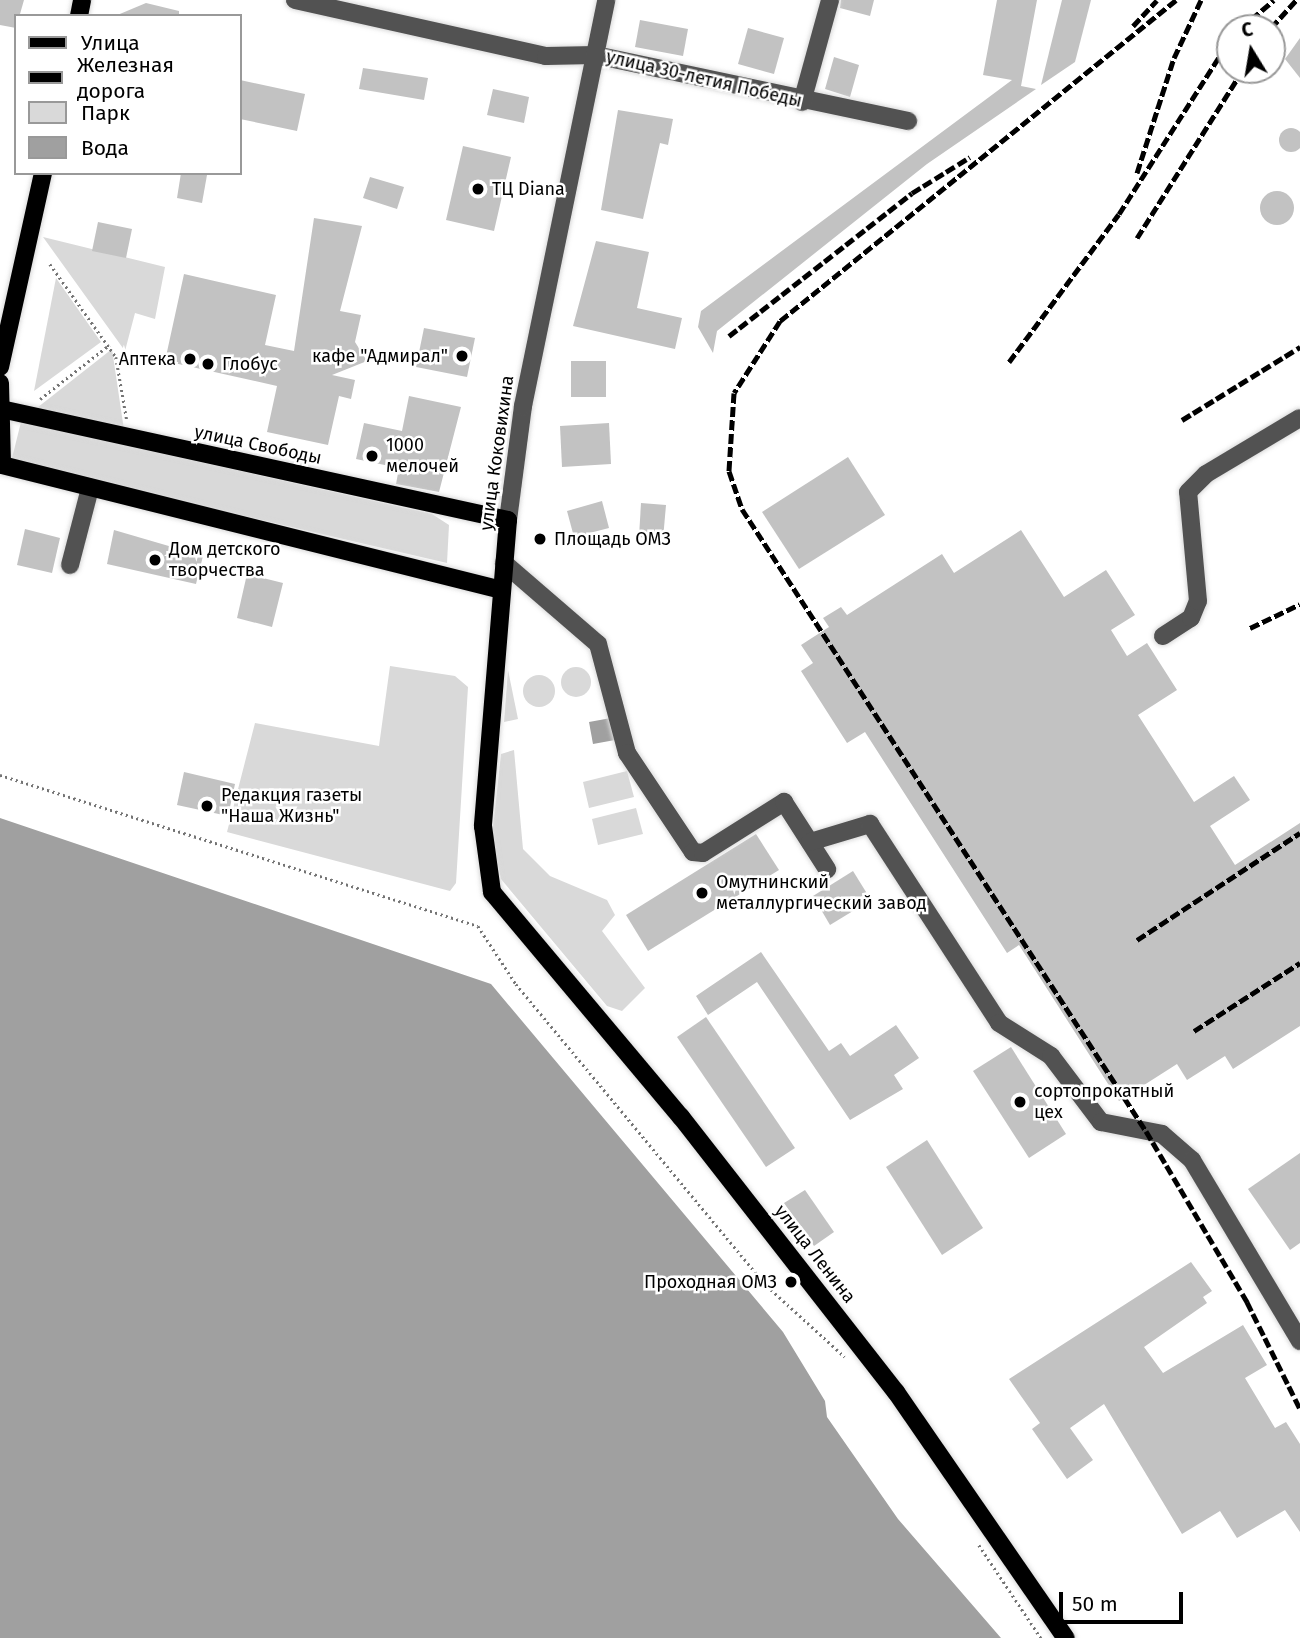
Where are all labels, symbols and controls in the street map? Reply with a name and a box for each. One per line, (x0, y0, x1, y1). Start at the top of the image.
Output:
legend (14, 14, 242, 175)
north arrow (1216, 14, 1286, 84)
text: С (1240, 18, 1255, 42)
text: Улица (81, 30, 140, 56)
street label: улица 30-летия Победы (604, 46, 804, 112)
text: Железная дорога (77, 52, 174, 104)
text: Парк (81, 100, 130, 126)
text: Вода (81, 135, 129, 161)
place label: ТЦ Diana (492, 178, 565, 200)
marker: ТЦ Diana (470, 181, 486, 197)
place label: кафе "Адмирал" (312, 345, 448, 367)
place label: Аптека (119, 348, 176, 370)
marker: кафе "Адмирал" (454, 348, 470, 364)
marker: Аптека (182, 351, 198, 367)
place label: Глобус (222, 353, 278, 375)
marker: Глобус (200, 356, 216, 372)
street label: улица Коковихина (475, 374, 519, 532)
street label: улица Свободы (193, 421, 323, 469)
place label: 1000 мелочей (386, 435, 459, 478)
marker: 1000 мелочей (364, 448, 380, 464)
place label: Площадь ОМЗ (554, 528, 671, 550)
marker: Площадь ОМЗ (532, 531, 548, 547)
place label: Дом детского творчества (169, 539, 280, 582)
marker: Дом детского творчества (147, 552, 163, 568)
place label: Редакция газеты "Наша Жизнь" (221, 785, 362, 828)
marker: Редакция газеты "Наша Жизнь" (199, 798, 215, 814)
place label: Омутнинский металлургический завод (716, 872, 927, 914)
marker: Омутнинский металлургический завод (694, 885, 710, 901)
place label: сортопрокатный цех (1034, 1081, 1174, 1124)
marker: сортопрокатный цех (1012, 1094, 1028, 1110)
street label: улица Ленина (770, 1201, 860, 1307)
place label: Проходная ОМЗ (644, 1271, 777, 1293)
marker: Проходная ОМЗ (783, 1274, 799, 1290)
scale bar (1062, 1578, 1186, 1622)
text: 50 m (1072, 1591, 1118, 1617)

